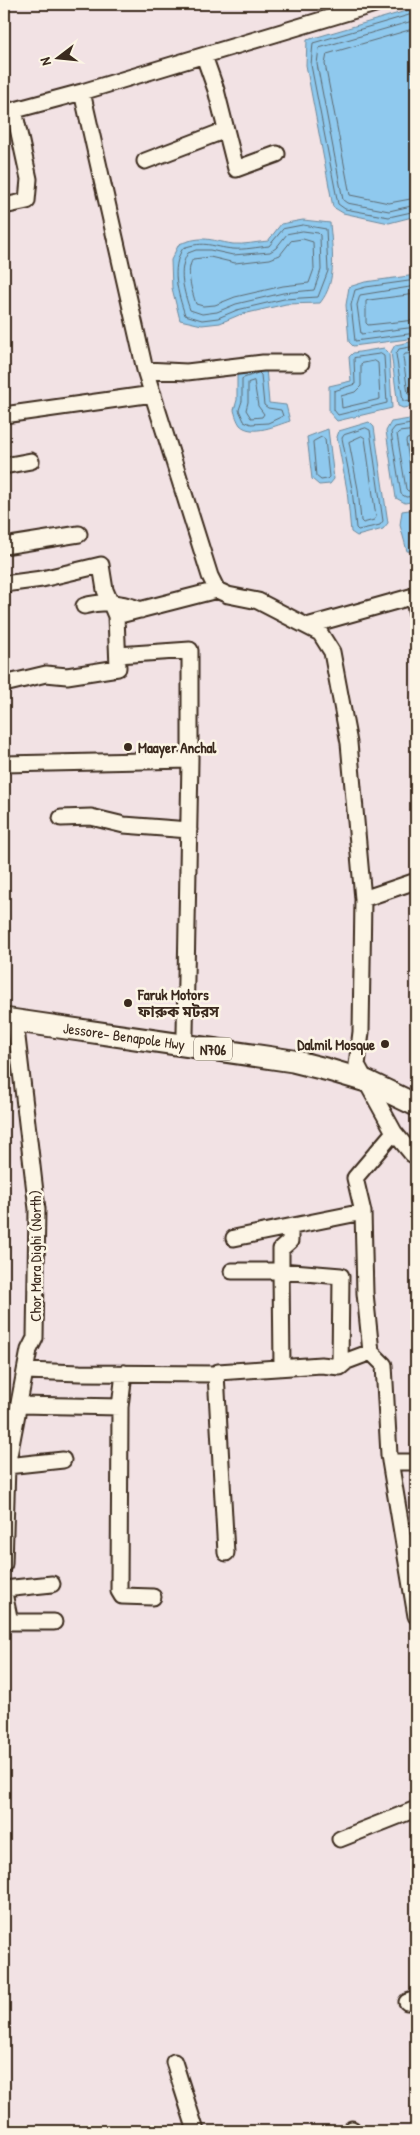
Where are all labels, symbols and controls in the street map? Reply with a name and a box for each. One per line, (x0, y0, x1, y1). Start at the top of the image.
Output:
north arrow (32, 32, 82, 82)
text: N (35, 55, 55, 68)
place label: Maayer Anchal (138, 737, 217, 759)
marker: Maayer Anchal (122, 741, 134, 753)
place label: Faruk Motors ফারুক মটরস (137, 984, 219, 1022)
marker: Faruk Motors ফারুক মটরস (122, 997, 134, 1009)
street label: Jessore- Benapole Hwy (62, 1017, 186, 1055)
place label: Dalmil Mosque (297, 1034, 375, 1056)
road number: N706 (194, 1038, 232, 1060)
marker: Dalmil Mosque (379, 1038, 391, 1050)
street label: Chor Mara Dighi (North) (25, 1190, 46, 1322)

